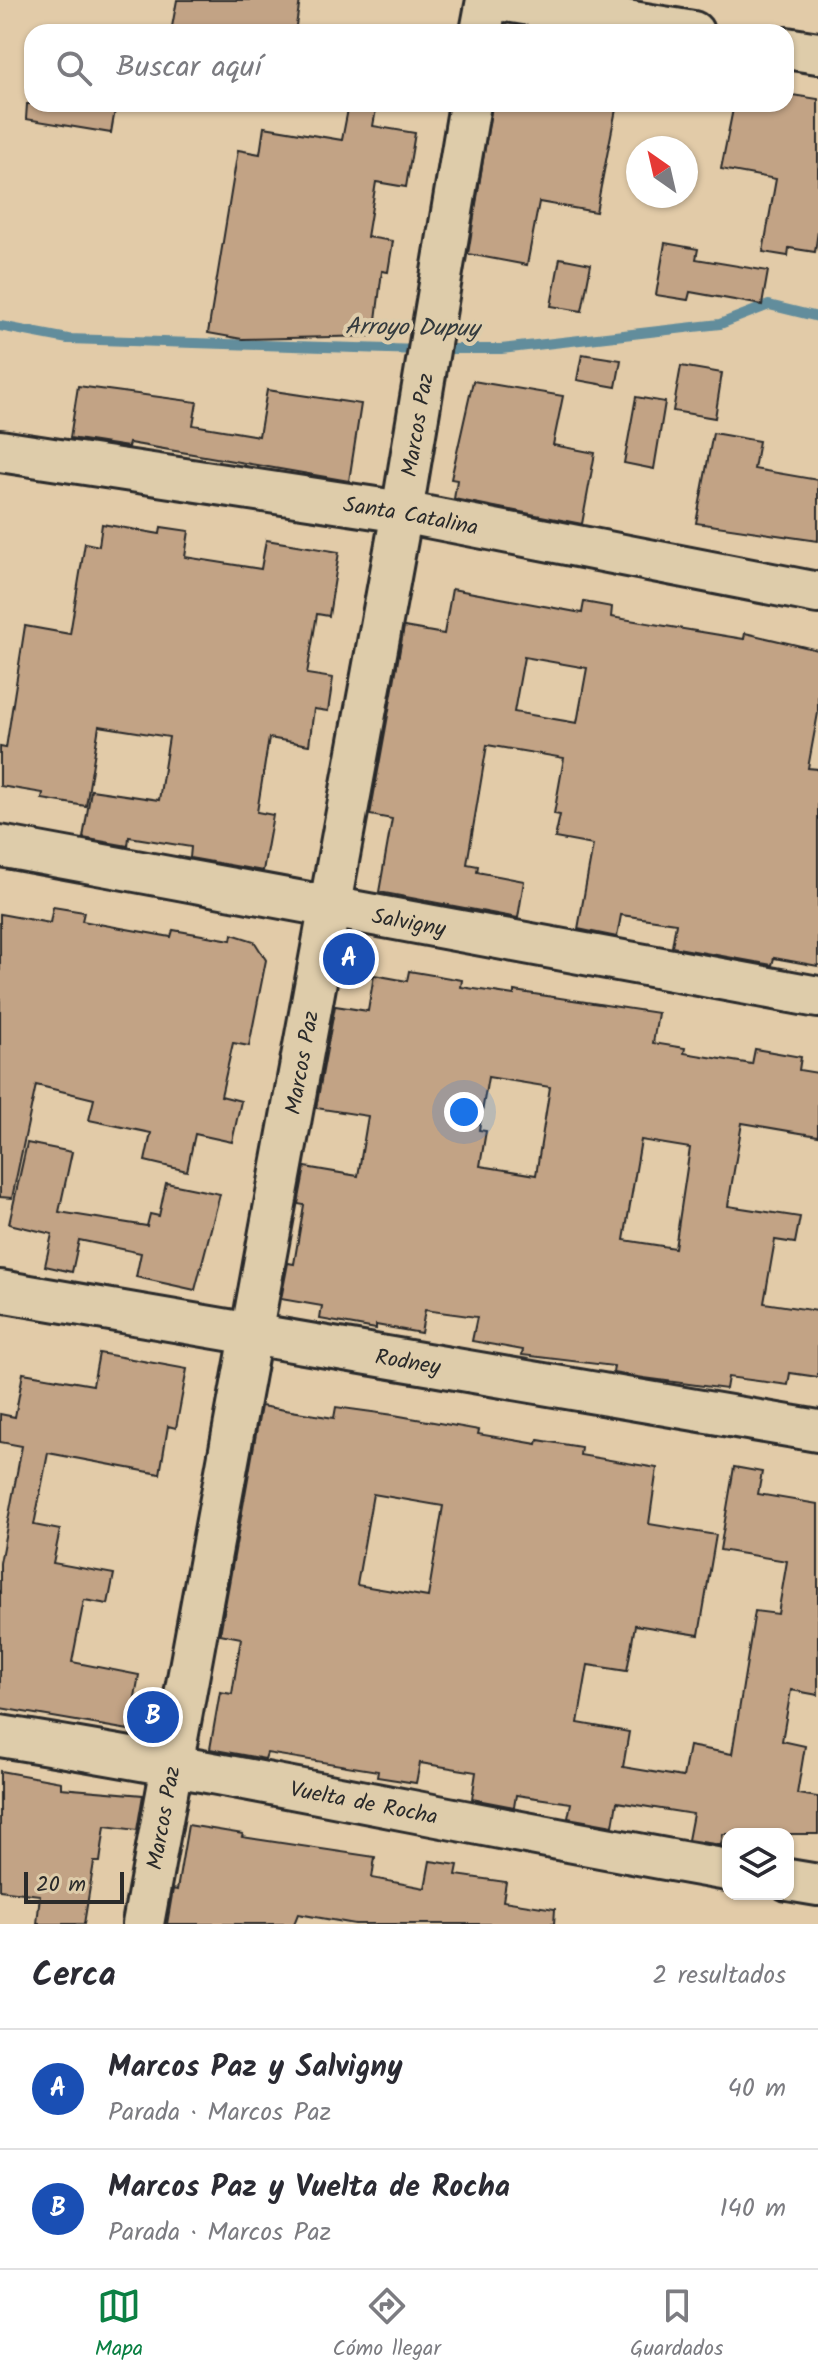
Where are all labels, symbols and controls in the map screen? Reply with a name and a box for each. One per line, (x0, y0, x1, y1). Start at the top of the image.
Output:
search box (24, 24, 794, 112)
text: Buscar aquí (116, 44, 262, 92)
icon: search (52, 46, 96, 90)
north arrow (626, 136, 698, 208)
water label: Arroyo Dupuy (344, 308, 483, 349)
street label: Marcos Paz (393, 370, 445, 480)
street label: Santa Catalina (341, 488, 481, 546)
street label: Salvigny (369, 900, 449, 948)
pin: A (323, 929, 375, 989)
street label: Marcos Paz (277, 1008, 330, 1118)
your location (444, 1092, 484, 1132)
street label: Rodney (372, 1341, 444, 1386)
pin: B (127, 1687, 179, 1747)
street label: Marcos Paz (138, 1763, 192, 1873)
street label: Vuelta de Rocha (287, 1773, 440, 1836)
map controls (722, 1828, 794, 1900)
button: layers (722, 1828, 794, 1900)
scale bar (24, 1868, 124, 1904)
text: 20 m (36, 1868, 86, 1903)
text: Cerca (32, 1949, 116, 2003)
text: 2 resultados (652, 1955, 786, 1997)
text: Marcos Paz y Salvigny (108, 2044, 403, 2092)
text: A (50, 2068, 66, 2110)
text: 40 m (728, 2068, 786, 2110)
text: Parada · Marcos Paz (108, 2092, 331, 2134)
text: Marcos Paz y Vuelta de Rocha (108, 2164, 510, 2212)
text: B (50, 2188, 66, 2230)
text: 140 m (719, 2188, 786, 2230)
text: Parada · Marcos Paz (108, 2212, 331, 2254)
tab: Mapa (95, 2284, 143, 2367)
tab: Cómo llegar (333, 2284, 441, 2367)
tab: Guardados (630, 2284, 723, 2367)

